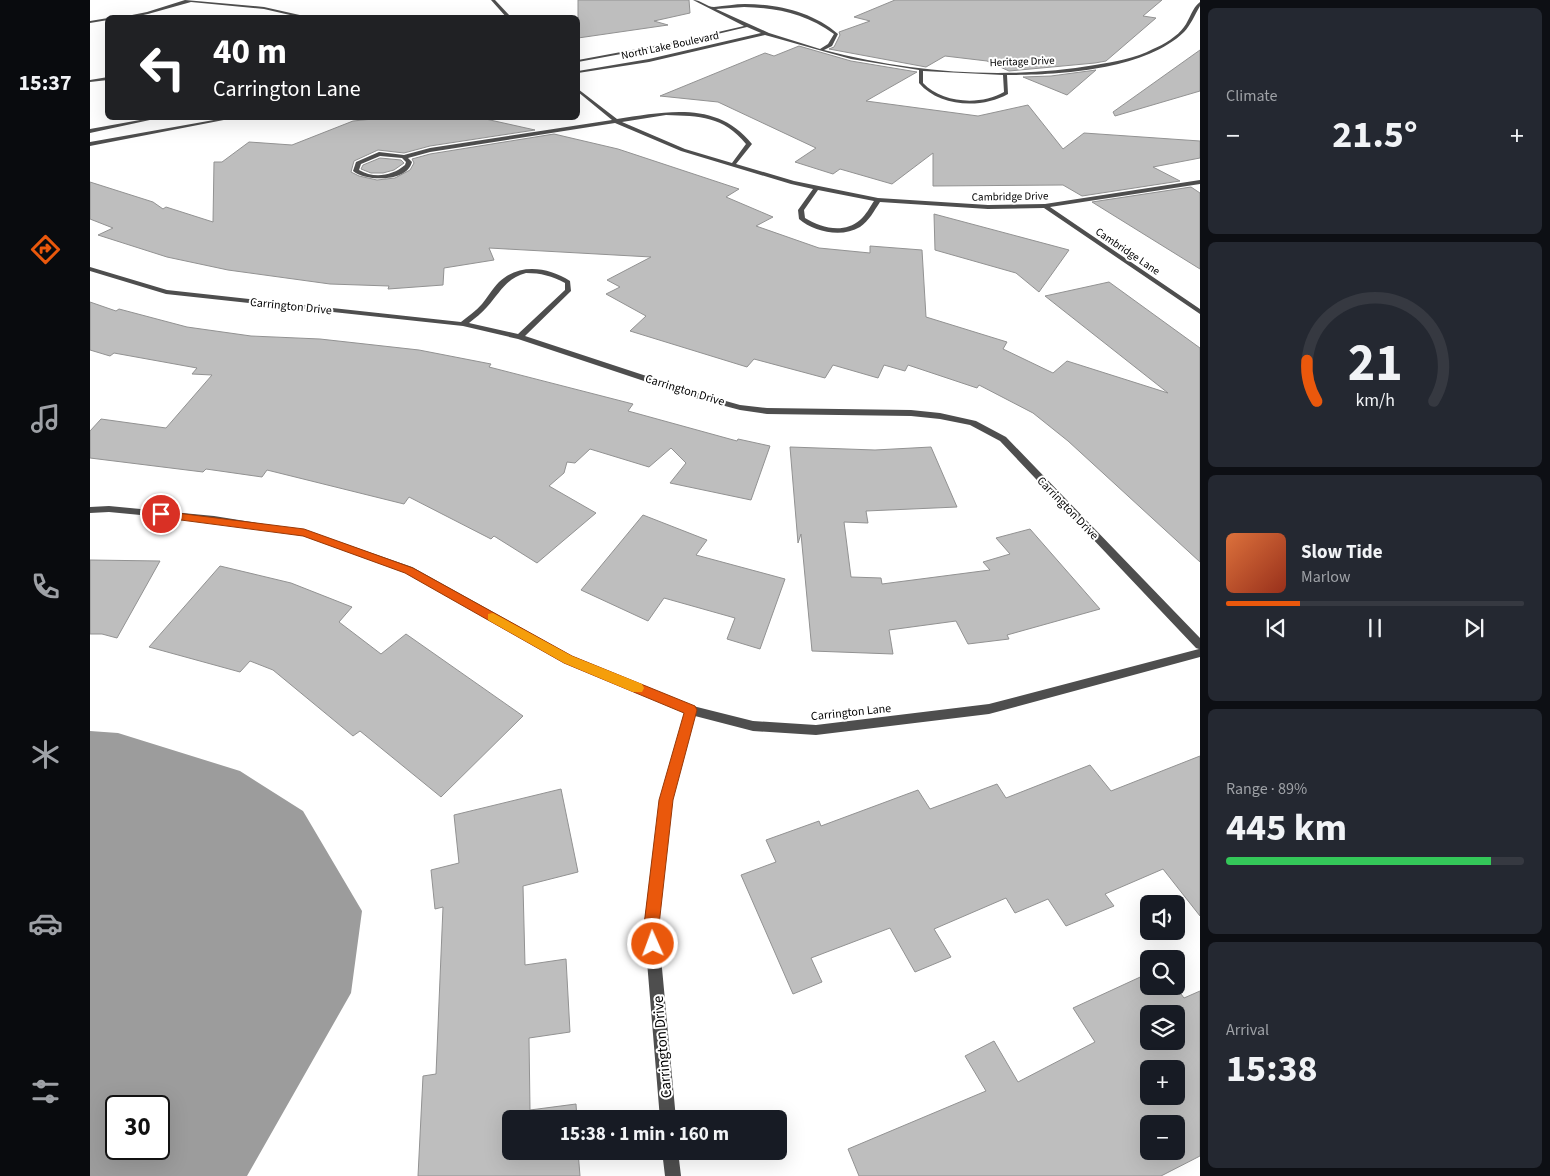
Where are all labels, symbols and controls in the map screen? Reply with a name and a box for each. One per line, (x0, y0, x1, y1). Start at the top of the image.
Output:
text: 40 m (213, 27, 287, 77)
street label: North Lake Boulevard (620, 28, 720, 63)
icon: left (130, 35, 195, 100)
street label: Heritage Drive (989, 53, 1055, 70)
text: 15:37 (18, 67, 72, 99)
text: Carrington Lane (213, 73, 361, 105)
text: Climate (1226, 85, 1277, 107)
text: 21.5° (1332, 108, 1418, 162)
text: − (1226, 116, 1240, 156)
text: + (1510, 116, 1524, 156)
street label: Cambridge Drive (972, 188, 1049, 205)
street label: Cambridge Lane (1092, 224, 1163, 279)
icon: directions (28, 232, 63, 267)
street label: Carrington Drive (249, 294, 333, 319)
text: 21 (1348, 327, 1402, 401)
street label: Carrington Drive (643, 370, 727, 411)
text: km/h (1355, 388, 1395, 413)
icon: music (28, 401, 63, 436)
street label: Carrington Drive (1033, 473, 1102, 544)
pin (140, 493, 182, 535)
icon: arrive (147, 500, 175, 528)
text: Slow Tide (1301, 539, 1382, 566)
text: Marlow (1301, 566, 1350, 588)
icon: phone (28, 569, 63, 604)
icon: previous (1262, 614, 1290, 642)
icon: pause (1361, 614, 1389, 642)
icon: next (1460, 614, 1488, 642)
street label: Carrington Lane (810, 700, 892, 725)
icon: climate (28, 737, 63, 772)
text: Range · 89% (1226, 778, 1307, 800)
text: 445 km (1226, 801, 1347, 855)
map controls (1140, 895, 1185, 1160)
button: sound (1140, 895, 1185, 940)
icon: car (28, 906, 63, 941)
position arrow (626, 917, 678, 969)
button: search (1140, 950, 1185, 995)
street label: Carrington Drive (648, 995, 677, 1099)
button: layers (1140, 1005, 1185, 1050)
text: Arrival (1226, 1019, 1269, 1041)
text: 15:38 (1226, 1042, 1318, 1096)
button: + (1140, 1060, 1185, 1105)
icon: filters (28, 1074, 63, 1109)
speed limit sign: 30 (105, 1095, 170, 1160)
button: − (1140, 1115, 1185, 1160)
text: 15:38 · 1 min · 160 m (560, 1121, 729, 1148)

